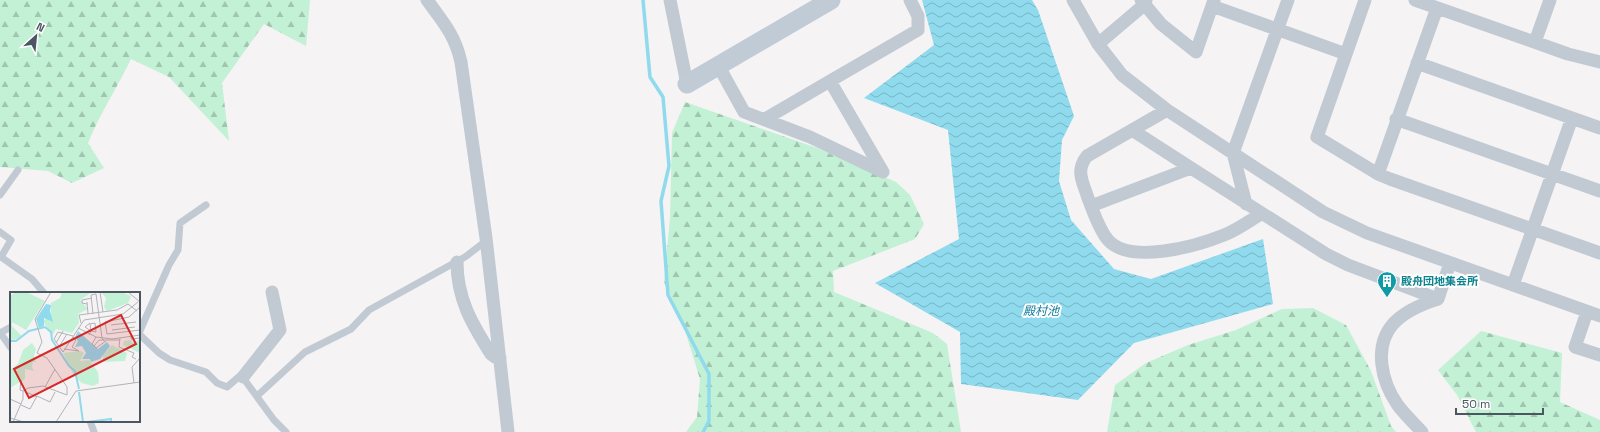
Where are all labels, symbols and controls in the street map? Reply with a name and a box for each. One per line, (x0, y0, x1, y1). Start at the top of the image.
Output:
north arrow (16, 16, 56, 56)
text: N (34, 19, 47, 35)
building icon: 殿舟団地集会所 (1376, 270, 1398, 298)
place label: 殿舟団地集会所 (1401, 274, 1478, 288)
inset map (10, 292, 140, 422)
water label: 殿村池 (1023, 303, 1060, 319)
scale bar (1456, 390, 1543, 416)
text: 50 m (1462, 396, 1490, 412)

